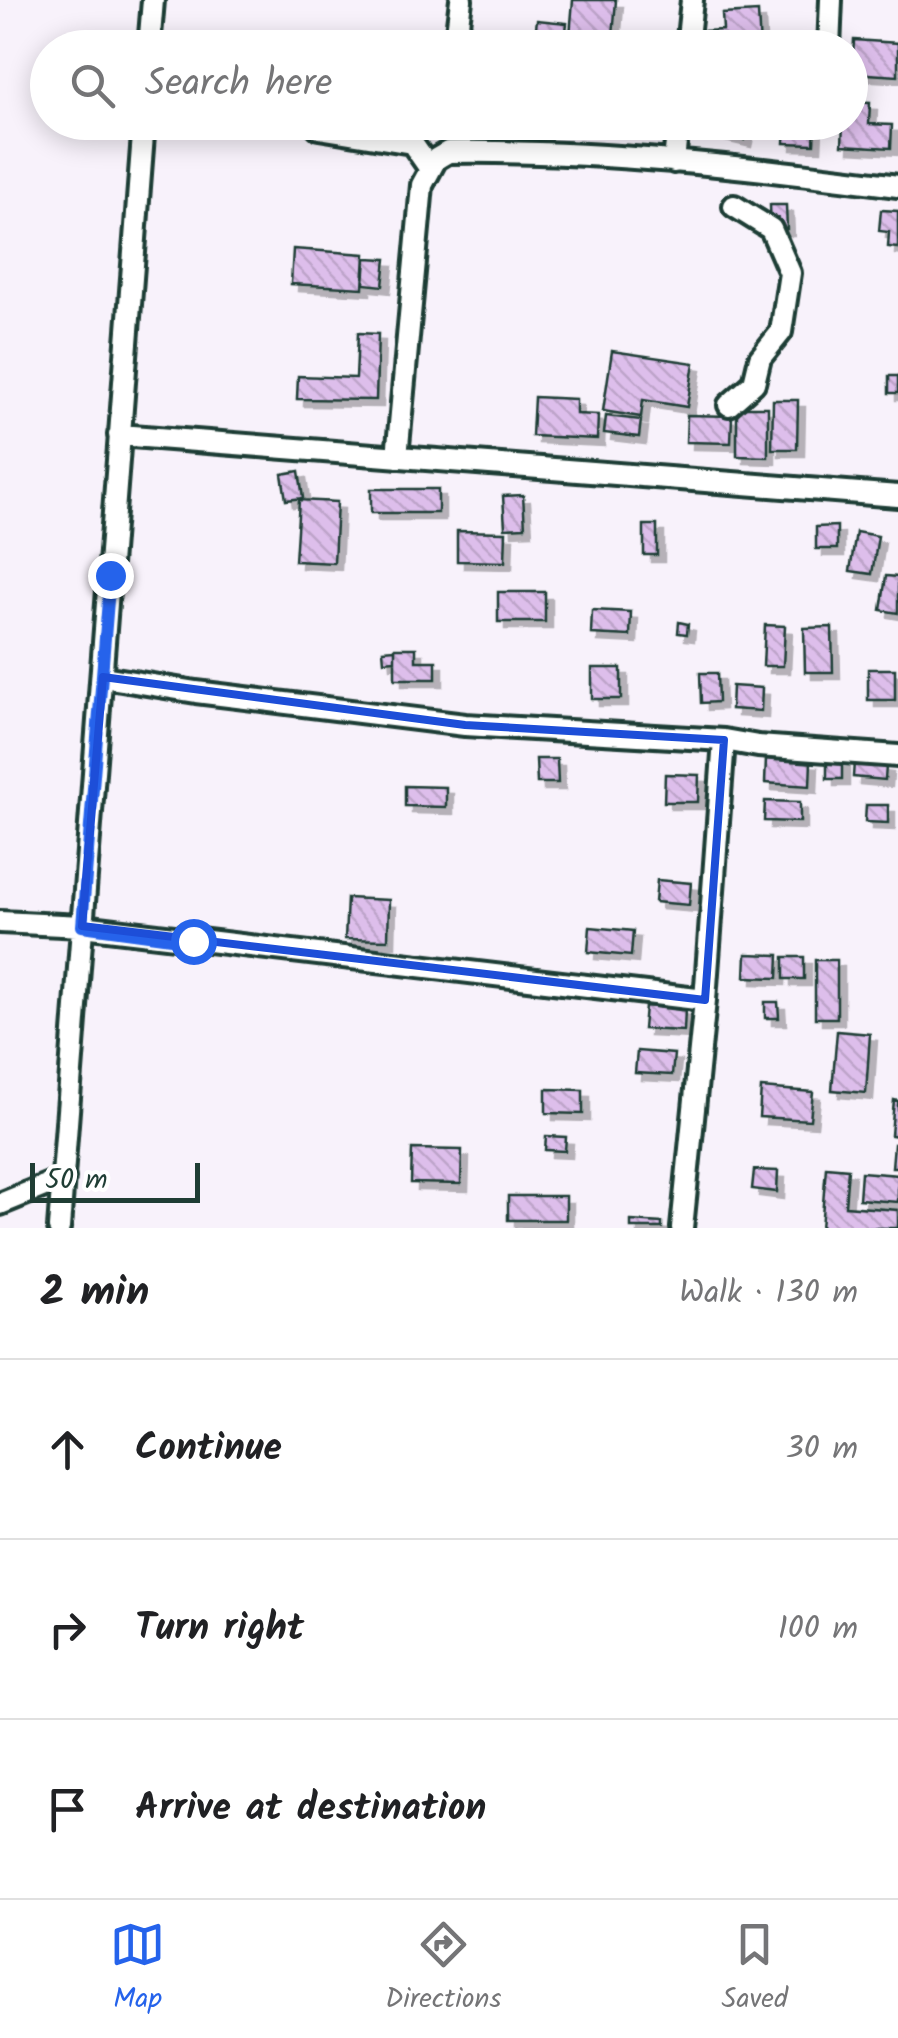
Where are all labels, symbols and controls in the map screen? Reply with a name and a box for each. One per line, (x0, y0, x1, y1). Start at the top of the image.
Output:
search box (30, 30, 868, 140)
text: Search here (145, 55, 332, 115)
icon: search (65, 58, 120, 113)
route end (88, 553, 134, 599)
route start (171, 919, 217, 965)
scale bar (30, 1158, 200, 1202)
text: 50 m (45, 1158, 108, 1203)
text: 2 min (40, 1260, 149, 1327)
text: Walk · 130 m (679, 1268, 858, 1319)
text: Continue (135, 1419, 282, 1479)
icon: ahead (40, 1422, 95, 1477)
text: 30 m (785, 1424, 858, 1475)
text: Turn right (135, 1599, 304, 1659)
icon: right (40, 1602, 95, 1657)
text: 100 m (778, 1604, 858, 1655)
text: Arrive at destination (135, 1779, 486, 1839)
icon: arrive (40, 1782, 95, 1837)
tab: Map (110, 1917, 165, 2022)
tab: Directions (385, 1917, 501, 2022)
tab: Saved (722, 1917, 788, 2022)

